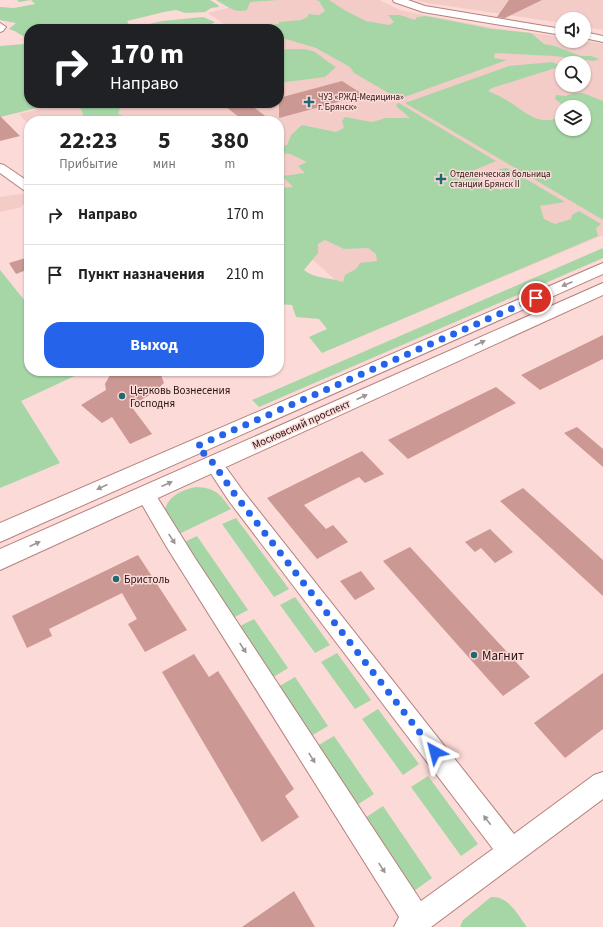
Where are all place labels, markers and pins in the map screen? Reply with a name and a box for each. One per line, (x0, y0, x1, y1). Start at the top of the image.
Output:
place label: ЧУЗ «РЖД-Медицина» г. Брянск» (318, 91, 404, 114)
marker: ЧУЗ «РЖД-Медицина» г. Брянск» (303, 96, 315, 108)
place label: Отделенческая больница станции Брянск II (450, 168, 551, 191)
marker: Отделенческая больница станции Брянск II (435, 173, 447, 185)
pin (519, 281, 553, 315)
place label: Церковь Вознесения Господня (130, 383, 230, 411)
marker: Церковь Вознесения Господня (117, 391, 127, 401)
place label: Бристоль (124, 572, 170, 587)
marker: Бристоль (111, 574, 121, 584)
place label: Магнит (482, 647, 524, 665)
marker: Магнит (469, 650, 479, 660)

